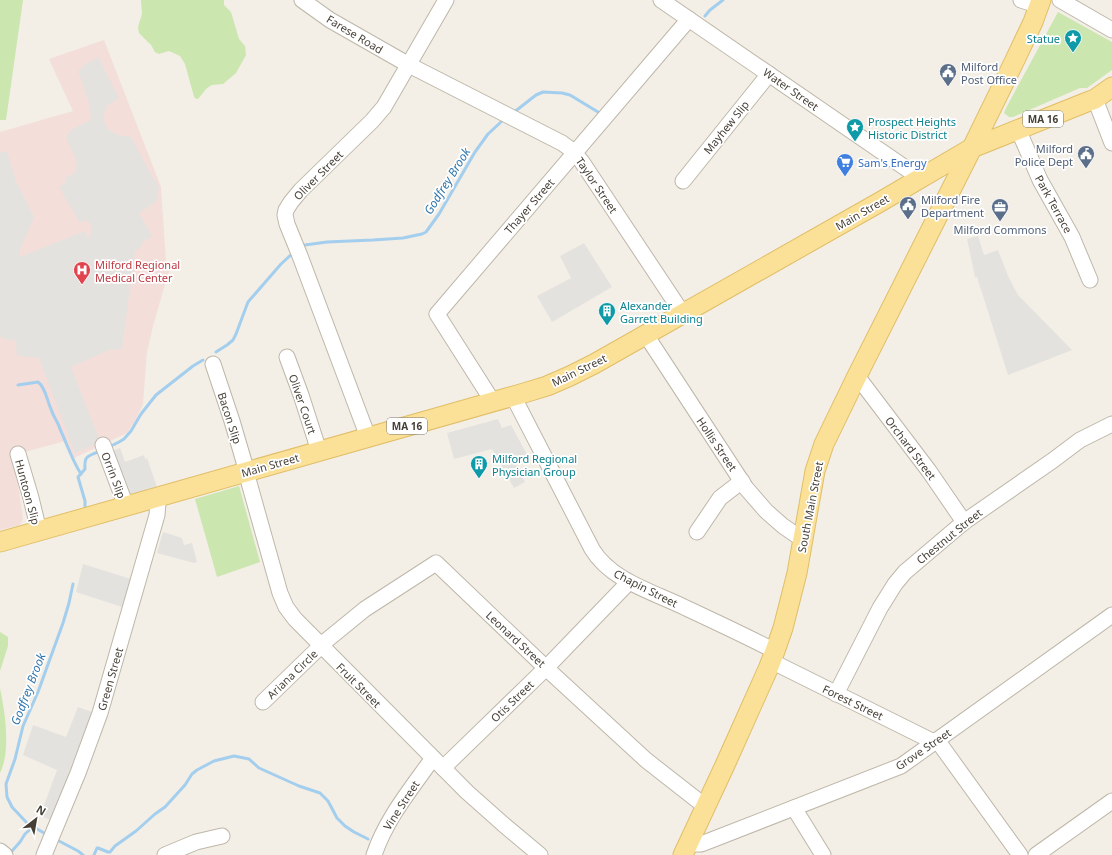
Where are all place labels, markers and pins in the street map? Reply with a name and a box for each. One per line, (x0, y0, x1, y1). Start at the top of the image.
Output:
place icon: Statue (1063, 28, 1083, 53)
place label: Statue (1027, 31, 1060, 46)
place label: Milford Post Office (961, 59, 1017, 87)
public building icon: Milford Post Office (938, 62, 958, 87)
place label: Prospect Heights Historic District (868, 114, 956, 142)
place icon: Prospect Heights Historic District (845, 117, 865, 142)
place label: Milford Police Dept (1015, 141, 1073, 169)
public building icon: Milford Police Dept (1076, 144, 1096, 169)
supermarket icon: Sam's Energy (835, 152, 855, 177)
place label: Sam's Energy (858, 155, 927, 170)
place label: Milford Fire Department (921, 192, 984, 220)
public building icon: Milford Fire Department (898, 195, 918, 220)
office icon: Milford Commons (990, 197, 1010, 222)
place label: Milford Commons (954, 222, 1046, 237)
place label: Milford Regional Medical Center (95, 257, 180, 285)
hospital icon: Milford Regional Medical Center (72, 260, 92, 285)
place label: Alexander Garrett Building (620, 298, 703, 326)
building icon: Alexander Garrett Building (597, 301, 617, 326)
place label: Milford Regional Physician Group (492, 451, 577, 479)
building icon: Milford Regional Physician Group (469, 454, 489, 479)

